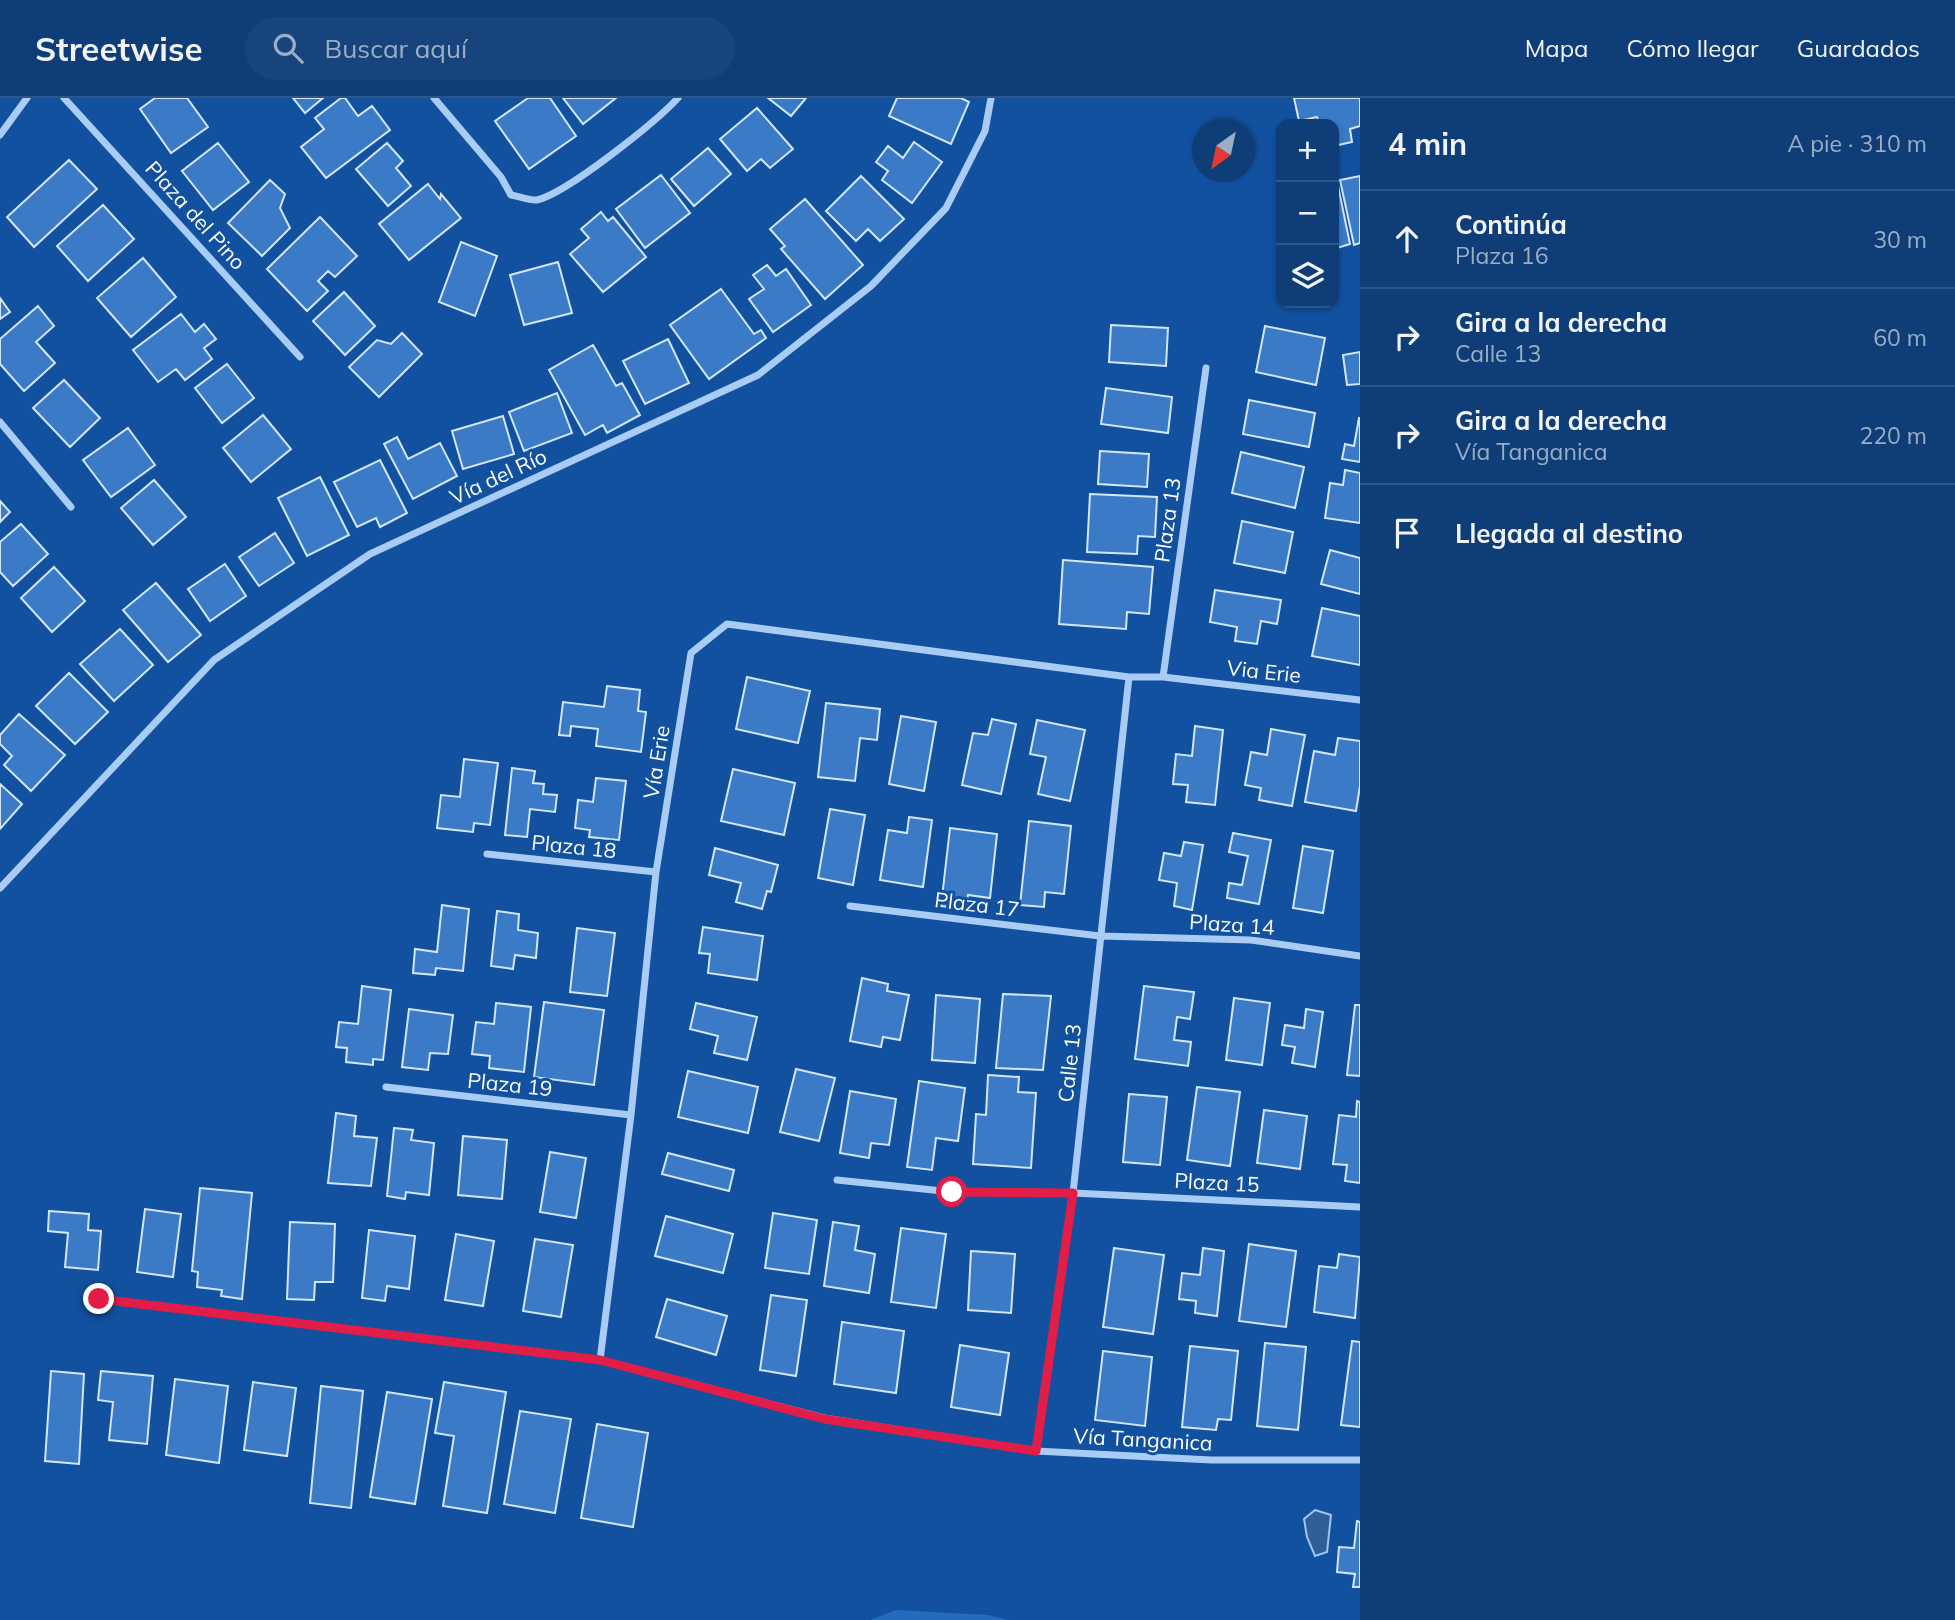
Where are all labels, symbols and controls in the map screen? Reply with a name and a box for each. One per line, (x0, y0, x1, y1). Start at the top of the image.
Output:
search box (245, 17, 735, 80)
text: Streetwise (35, 28, 203, 69)
icon: search (269, 29, 307, 67)
text: Buscar aquí (325, 32, 467, 65)
text: Mapa (1525, 33, 1588, 63)
text: Cómo llegar (1626, 33, 1759, 63)
text: Guardados (1797, 33, 1920, 63)
north arrow (1192, 119, 1255, 182)
map controls (1276, 119, 1339, 308)
button: + (1276, 119, 1339, 182)
text: 4 min (1388, 125, 1467, 163)
text: A pie · 310 m (1787, 129, 1927, 158)
street label: Plaza del Pino (140, 155, 252, 275)
button: − (1276, 182, 1339, 245)
text: Continúa (1455, 208, 1567, 241)
icon: ahead (1388, 220, 1426, 258)
text: 30 m (1873, 225, 1927, 254)
text: Plaza 16 (1455, 241, 1548, 270)
button: layers (1276, 245, 1339, 308)
text: Gira a la derecha (1455, 306, 1667, 339)
icon: right (1388, 318, 1426, 356)
text: 60 m (1873, 323, 1927, 352)
text: Calle 13 (1455, 339, 1541, 368)
text: Gira a la derecha (1455, 404, 1667, 437)
icon: right (1388, 416, 1426, 454)
text: 220 m (1859, 421, 1927, 450)
text: Vía Tanganica (1455, 437, 1607, 466)
street label: Vía del Río (445, 442, 551, 510)
street label: Plaza 13 (1148, 476, 1186, 564)
icon: arrive (1388, 514, 1426, 552)
text: Llegada al destino (1455, 517, 1683, 550)
street label: Via Erie (1226, 654, 1302, 688)
street label: Vía Erie (637, 723, 675, 801)
street label: Plaza 18 (530, 829, 618, 863)
street label: Plaza 17 (933, 886, 1021, 922)
street label: Plaza 14 (1189, 908, 1276, 940)
street label: Calle 13 (1052, 1022, 1086, 1104)
street label: Plaza 19 (466, 1067, 554, 1101)
street label: Plaza 15 (1174, 1167, 1260, 1197)
route start (936, 1176, 967, 1207)
route end (83, 1283, 114, 1314)
street label: Vía Tanganica (1073, 1422, 1213, 1456)

